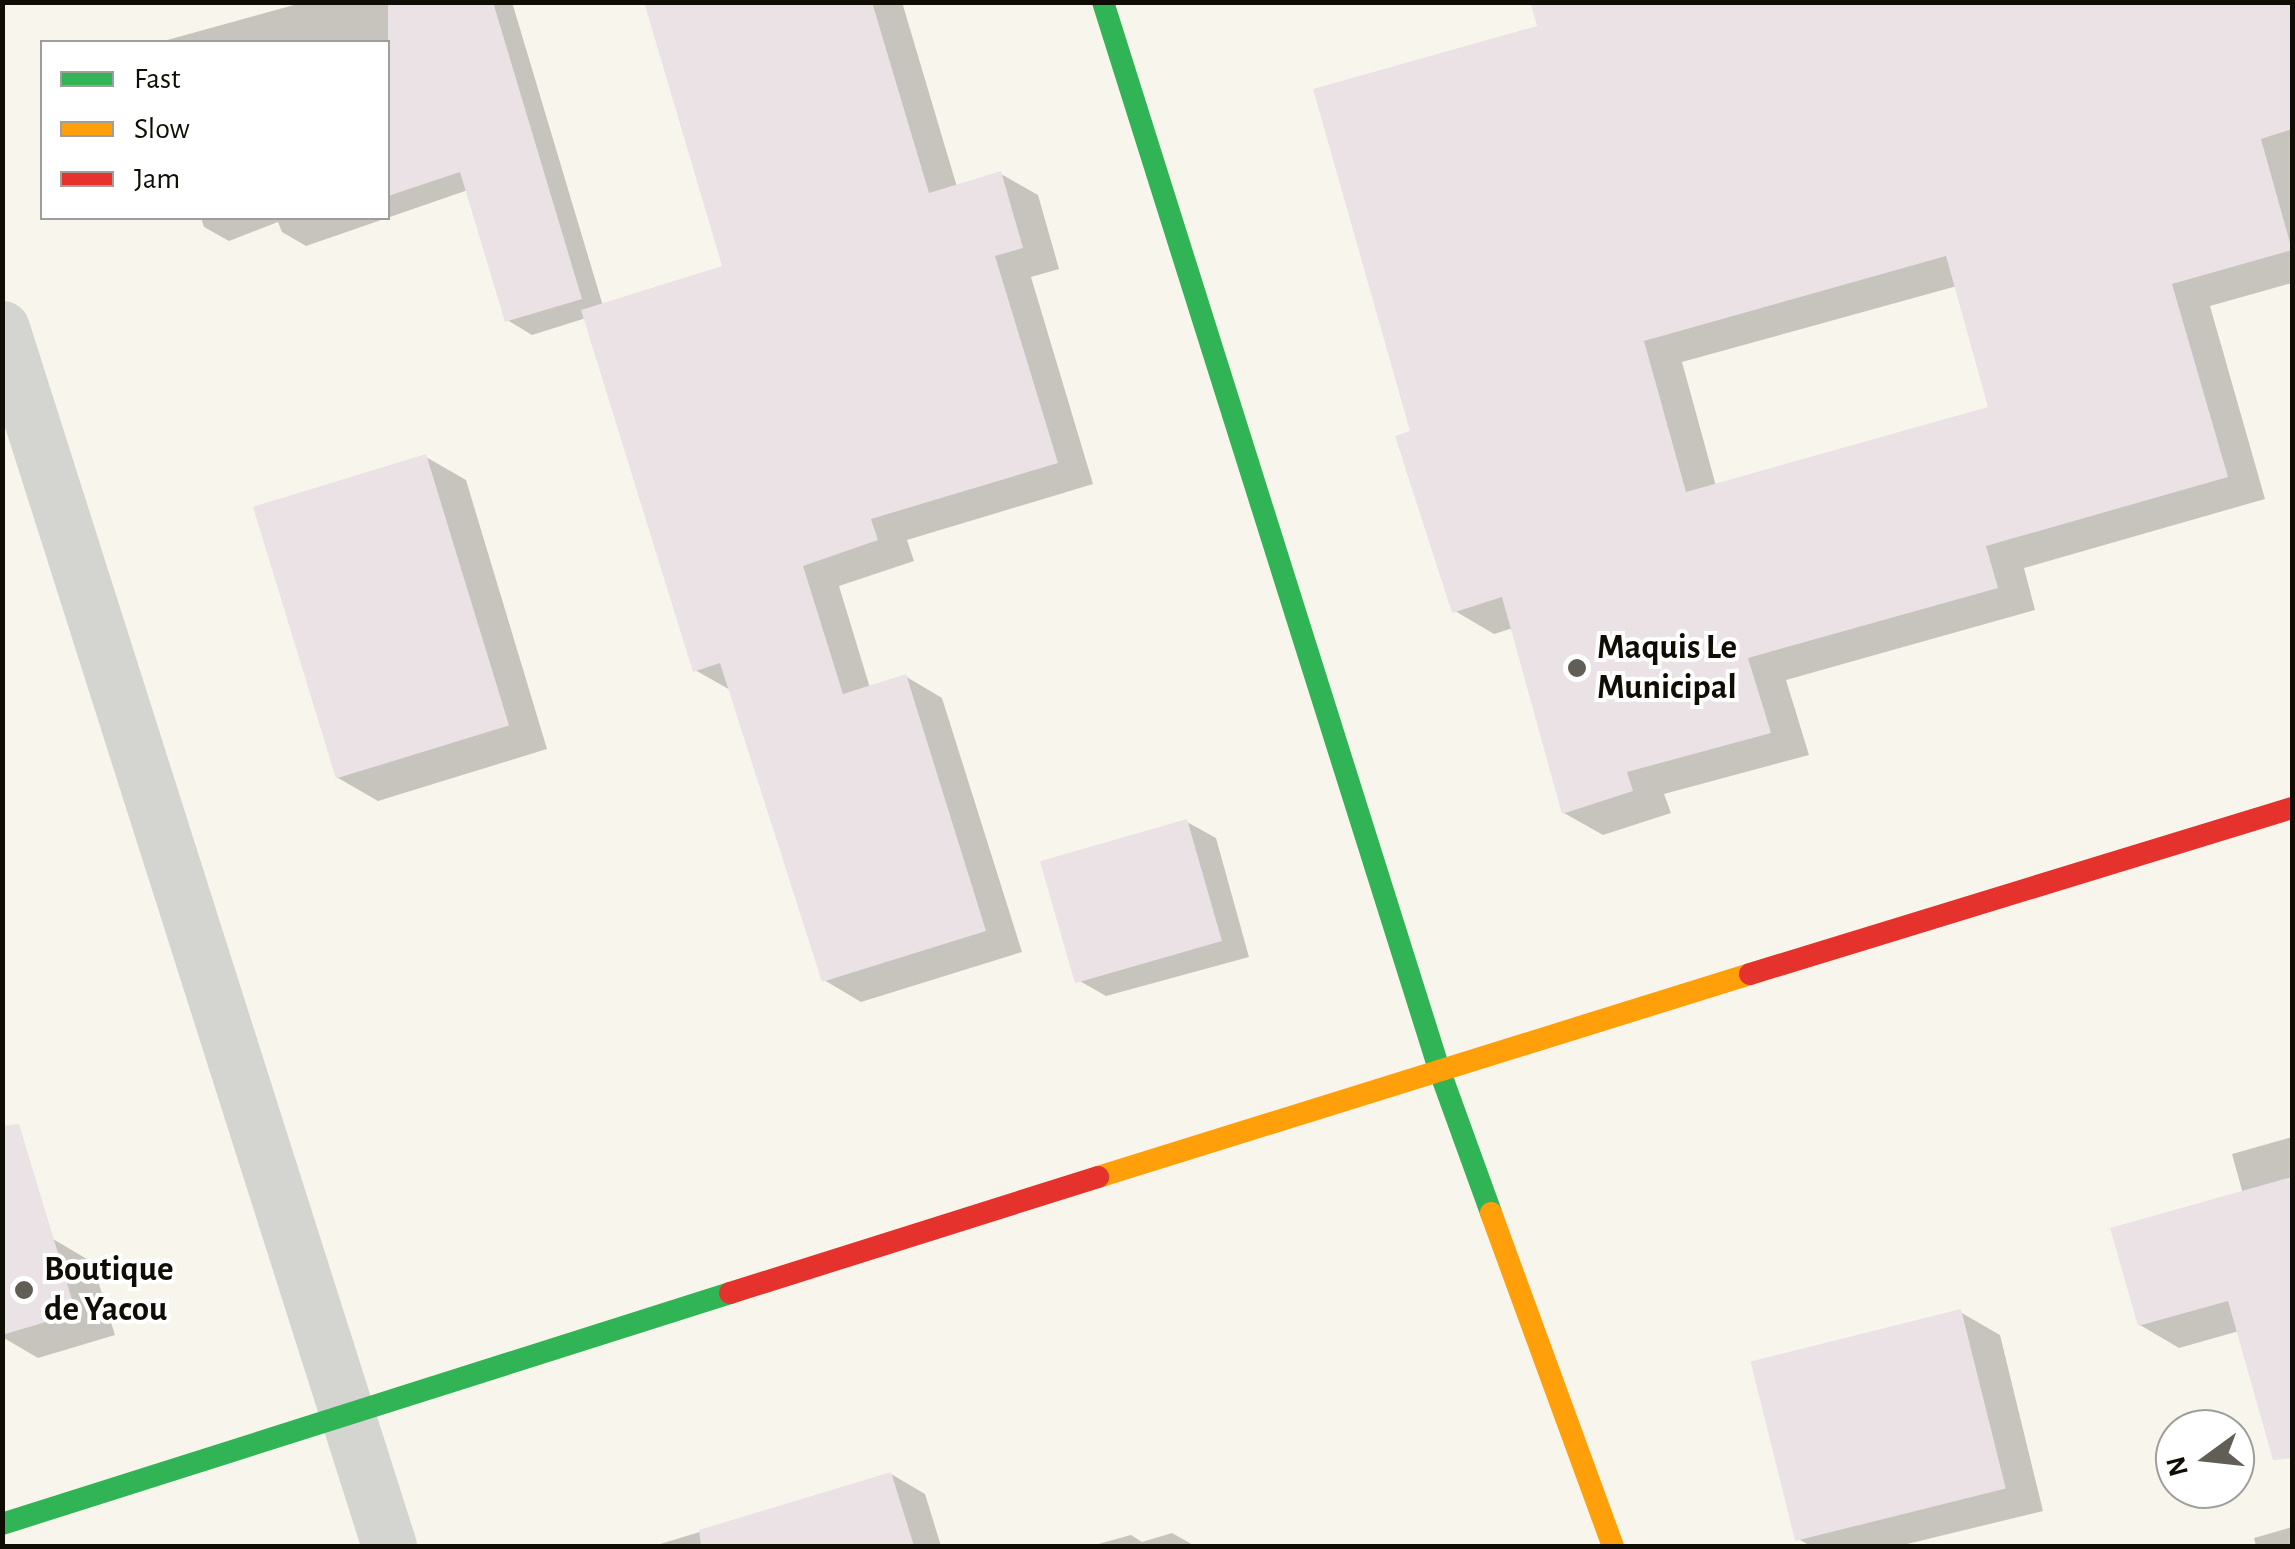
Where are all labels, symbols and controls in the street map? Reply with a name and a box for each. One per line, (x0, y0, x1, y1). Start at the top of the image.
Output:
legend (40, 40, 390, 220)
text: Fast (134, 64, 181, 94)
text: Slow (134, 114, 190, 144)
text: Jam (134, 164, 180, 194)
place label: Maquis Le Municipal (1597, 627, 1737, 709)
marker: Maquis Le Municipal (1566, 657, 1588, 679)
place label: Boutique de Yacou (44, 1249, 174, 1331)
marker: Boutique de Yacou (13, 1279, 35, 1301)
north arrow (2155, 1409, 2255, 1509)
text: N (2162, 1453, 2194, 1479)

